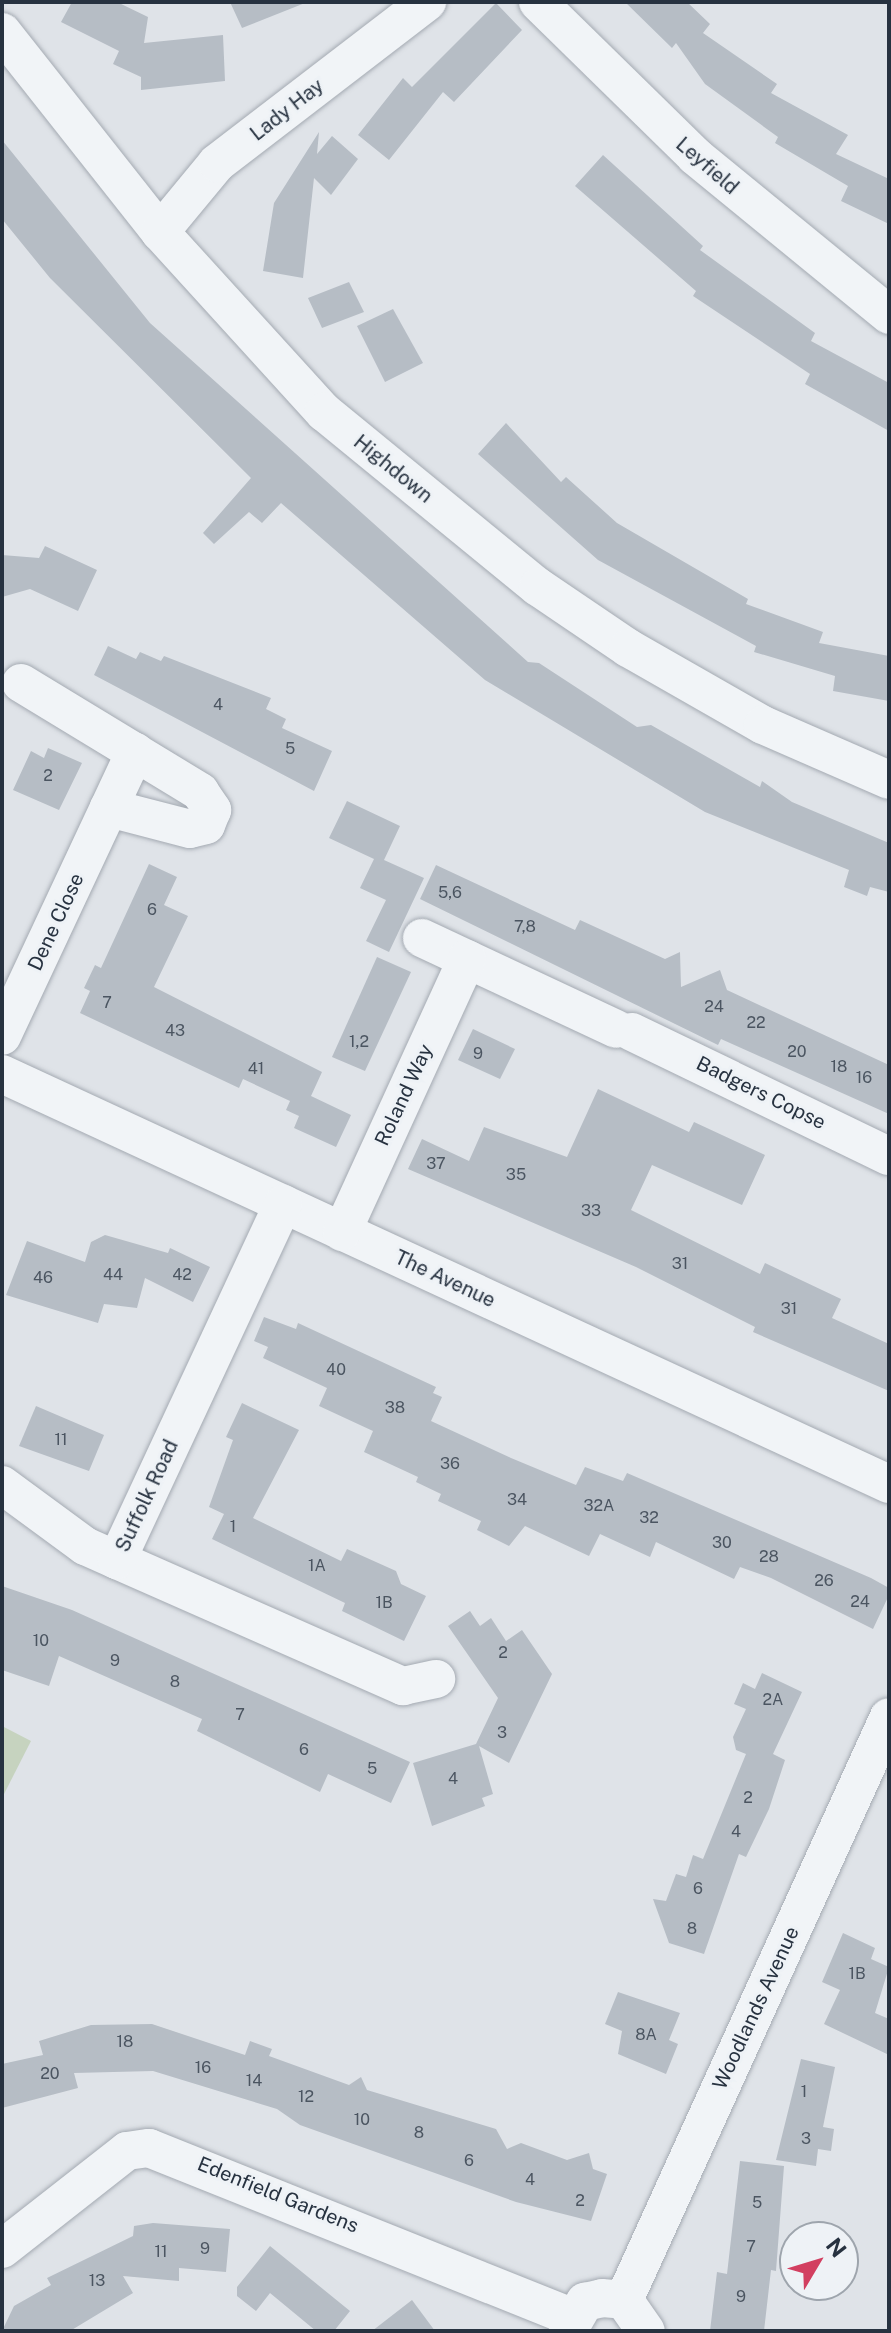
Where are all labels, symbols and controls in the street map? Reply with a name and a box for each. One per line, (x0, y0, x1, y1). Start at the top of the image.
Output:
street label: Lady Hay (246, 74, 328, 146)
street label: Leyfield (671, 132, 743, 200)
street label: Highdown (349, 430, 437, 508)
house number: 4 (213, 695, 223, 715)
house number: 5 (285, 739, 295, 759)
house number: 2 (43, 766, 53, 786)
street label: Dene Close (23, 869, 89, 975)
house number: 5,6 (438, 883, 462, 903)
house number: 6 (147, 900, 157, 920)
house number: 7,8 (514, 917, 536, 937)
house number: 7 (102, 993, 112, 1013)
house number: 24 (704, 997, 724, 1017)
house number: 22 (746, 1013, 766, 1033)
house number: 43 (165, 1021, 185, 1041)
house number: 1,2 (349, 1032, 369, 1052)
street label: Roland Way (370, 1040, 438, 1150)
house number: 20 (787, 1042, 807, 1062)
house number: 9 (473, 1044, 483, 1064)
street label: Badgers Copse (692, 1051, 830, 1135)
house number: 18 (831, 1057, 847, 1077)
house number: 41 (248, 1059, 264, 1079)
house number: 16 (856, 1068, 872, 1088)
house number: 37 (426, 1154, 446, 1174)
house number: 35 (506, 1165, 526, 1185)
house number: 33 (581, 1201, 601, 1221)
street label: The Avenue (391, 1245, 499, 1313)
house number: 31 (672, 1254, 688, 1274)
house number: 44 (103, 1265, 123, 1285)
house number: 42 (172, 1265, 192, 1285)
house number: 46 (33, 1268, 53, 1288)
house number: 31 (781, 1299, 797, 1319)
house number: 40 (326, 1360, 346, 1380)
house number: 38 (385, 1398, 405, 1418)
house number: 11 (54, 1430, 68, 1450)
street label: Suffolk Road (111, 1436, 183, 1556)
house number: 36 (440, 1454, 460, 1474)
house number: 34 (507, 1490, 527, 1510)
house number: 32A (584, 1496, 614, 1516)
house number: 32 (639, 1508, 659, 1528)
house number: 1 (230, 1517, 236, 1537)
house number: 30 (712, 1533, 732, 1553)
house number: 28 (759, 1547, 779, 1567)
house number: 1A (308, 1556, 326, 1576)
house number: 26 (814, 1571, 834, 1591)
house number: 24 (850, 1592, 870, 1612)
house number: 1B (375, 1593, 393, 1613)
house number: 10 (33, 1631, 49, 1651)
house number: 2 (498, 1643, 508, 1663)
house number: 9 (110, 1651, 120, 1671)
house number: 8 (170, 1672, 180, 1692)
house number: 2A (763, 1690, 783, 1710)
house number: 7 (235, 1705, 245, 1725)
house number: 3 (497, 1723, 507, 1743)
house number: 6 (299, 1740, 309, 1760)
house number: 5 (367, 1759, 377, 1779)
house number: 4 (448, 1769, 458, 1789)
house number: 2 (743, 1788, 753, 1808)
house number: 4 (731, 1822, 741, 1842)
house number: 6 (693, 1879, 703, 1899)
house number: 8 (687, 1919, 697, 1939)
street label: Woodlands Avenue (708, 1923, 804, 2093)
house number: 1B (848, 1964, 866, 1984)
house number: 8A (635, 2025, 657, 2045)
house number: 18 (117, 2032, 133, 2052)
house number: 16 (195, 2058, 211, 2078)
house number: 20 (40, 2064, 60, 2084)
house number: 14 (246, 2071, 262, 2091)
house number: 1 (801, 2082, 807, 2102)
house number: 12 (298, 2087, 314, 2107)
house number: 10 (354, 2110, 370, 2130)
house number: 8 (414, 2123, 424, 2143)
house number: 3 (801, 2129, 811, 2149)
house number: 6 (464, 2151, 474, 2171)
street label: Edenfield Gardens (194, 2152, 362, 2238)
house number: 4 (525, 2170, 535, 2190)
house number: 2 (575, 2191, 585, 2211)
house number: 5 (752, 2193, 762, 2213)
north arrow (779, 2221, 859, 2301)
text: N (821, 2233, 852, 2262)
house number: 7 (746, 2237, 756, 2257)
house number: 9 (200, 2239, 210, 2259)
house number: 11 (154, 2242, 168, 2262)
house number: 13 (89, 2271, 105, 2291)
house number: 9 (736, 2287, 746, 2307)

